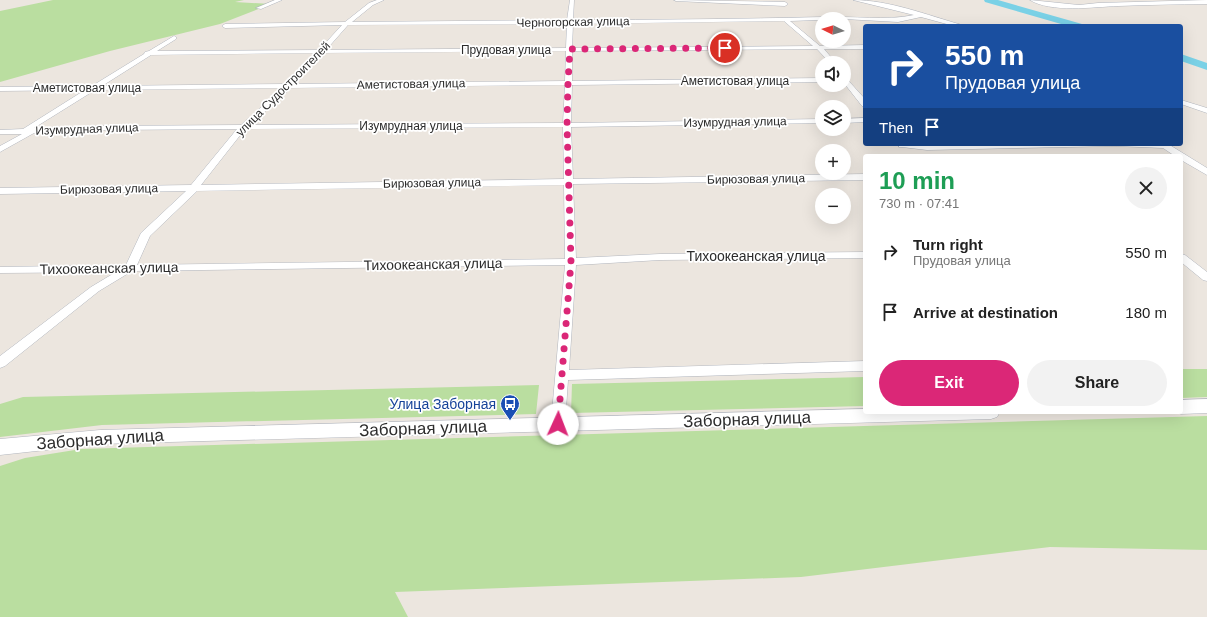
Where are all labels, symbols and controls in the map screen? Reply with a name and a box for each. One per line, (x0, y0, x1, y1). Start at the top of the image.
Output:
north arrow (815, 12, 851, 48)
map controls (815, 12, 851, 224)
street label: Черногорская улица (516, 14, 630, 30)
pin (708, 31, 742, 65)
icon: arrive (714, 37, 736, 59)
street label: улица Судостроителей (233, 39, 333, 139)
icon: right (879, 40, 931, 92)
text: 550 m (945, 40, 1024, 71)
street label: Прудовая улица (461, 43, 551, 57)
button: sound (815, 56, 851, 92)
text: Прудовая улица (945, 73, 1080, 93)
street label: Аметистовая улица (681, 74, 790, 88)
street label: Аметистовая улица (357, 76, 466, 92)
street label: Аметистовая улица (33, 81, 142, 95)
button: layers (815, 100, 851, 136)
street label: Изумрудная улица (683, 114, 787, 130)
icon: arrive (921, 116, 943, 138)
street label: Изумрудная улица (359, 119, 463, 133)
text: Then (879, 119, 913, 136)
street label: Изумрудная улица (35, 120, 139, 138)
button: + (815, 144, 851, 180)
text: 10 min (879, 167, 955, 194)
button: close (1125, 167, 1167, 209)
street label: Бирюзовая улица (707, 171, 805, 187)
street label: Бирюзовая улица (383, 175, 481, 191)
street label: Бирюзовая улица (60, 181, 158, 197)
button: − (815, 188, 851, 224)
text: 730 m · 07:41 (879, 196, 959, 211)
text: Turn right (913, 236, 983, 253)
icon: right (879, 241, 901, 263)
text: 550 m (1125, 244, 1167, 261)
street label: Тихоокеанская улица (687, 248, 826, 264)
text: Прудовая улица (913, 253, 1011, 268)
street label: Тихоокеанская улица (363, 255, 503, 273)
street label: Тихоокеанская улица (39, 259, 179, 277)
icon: arrive (879, 301, 901, 323)
text: Arrive at destination (913, 304, 1058, 321)
text: 180 m (1125, 304, 1167, 321)
button: Exit (879, 360, 1019, 406)
button: Share (1027, 360, 1167, 406)
bus stop icon: Улица Заборная (499, 393, 521, 421)
place label: Улица Заборная (389, 396, 496, 412)
position arrow (537, 403, 579, 445)
street label: Заборная улица (683, 408, 812, 431)
street label: Заборная улица (359, 417, 488, 440)
street label: Заборная улица (36, 426, 165, 453)

